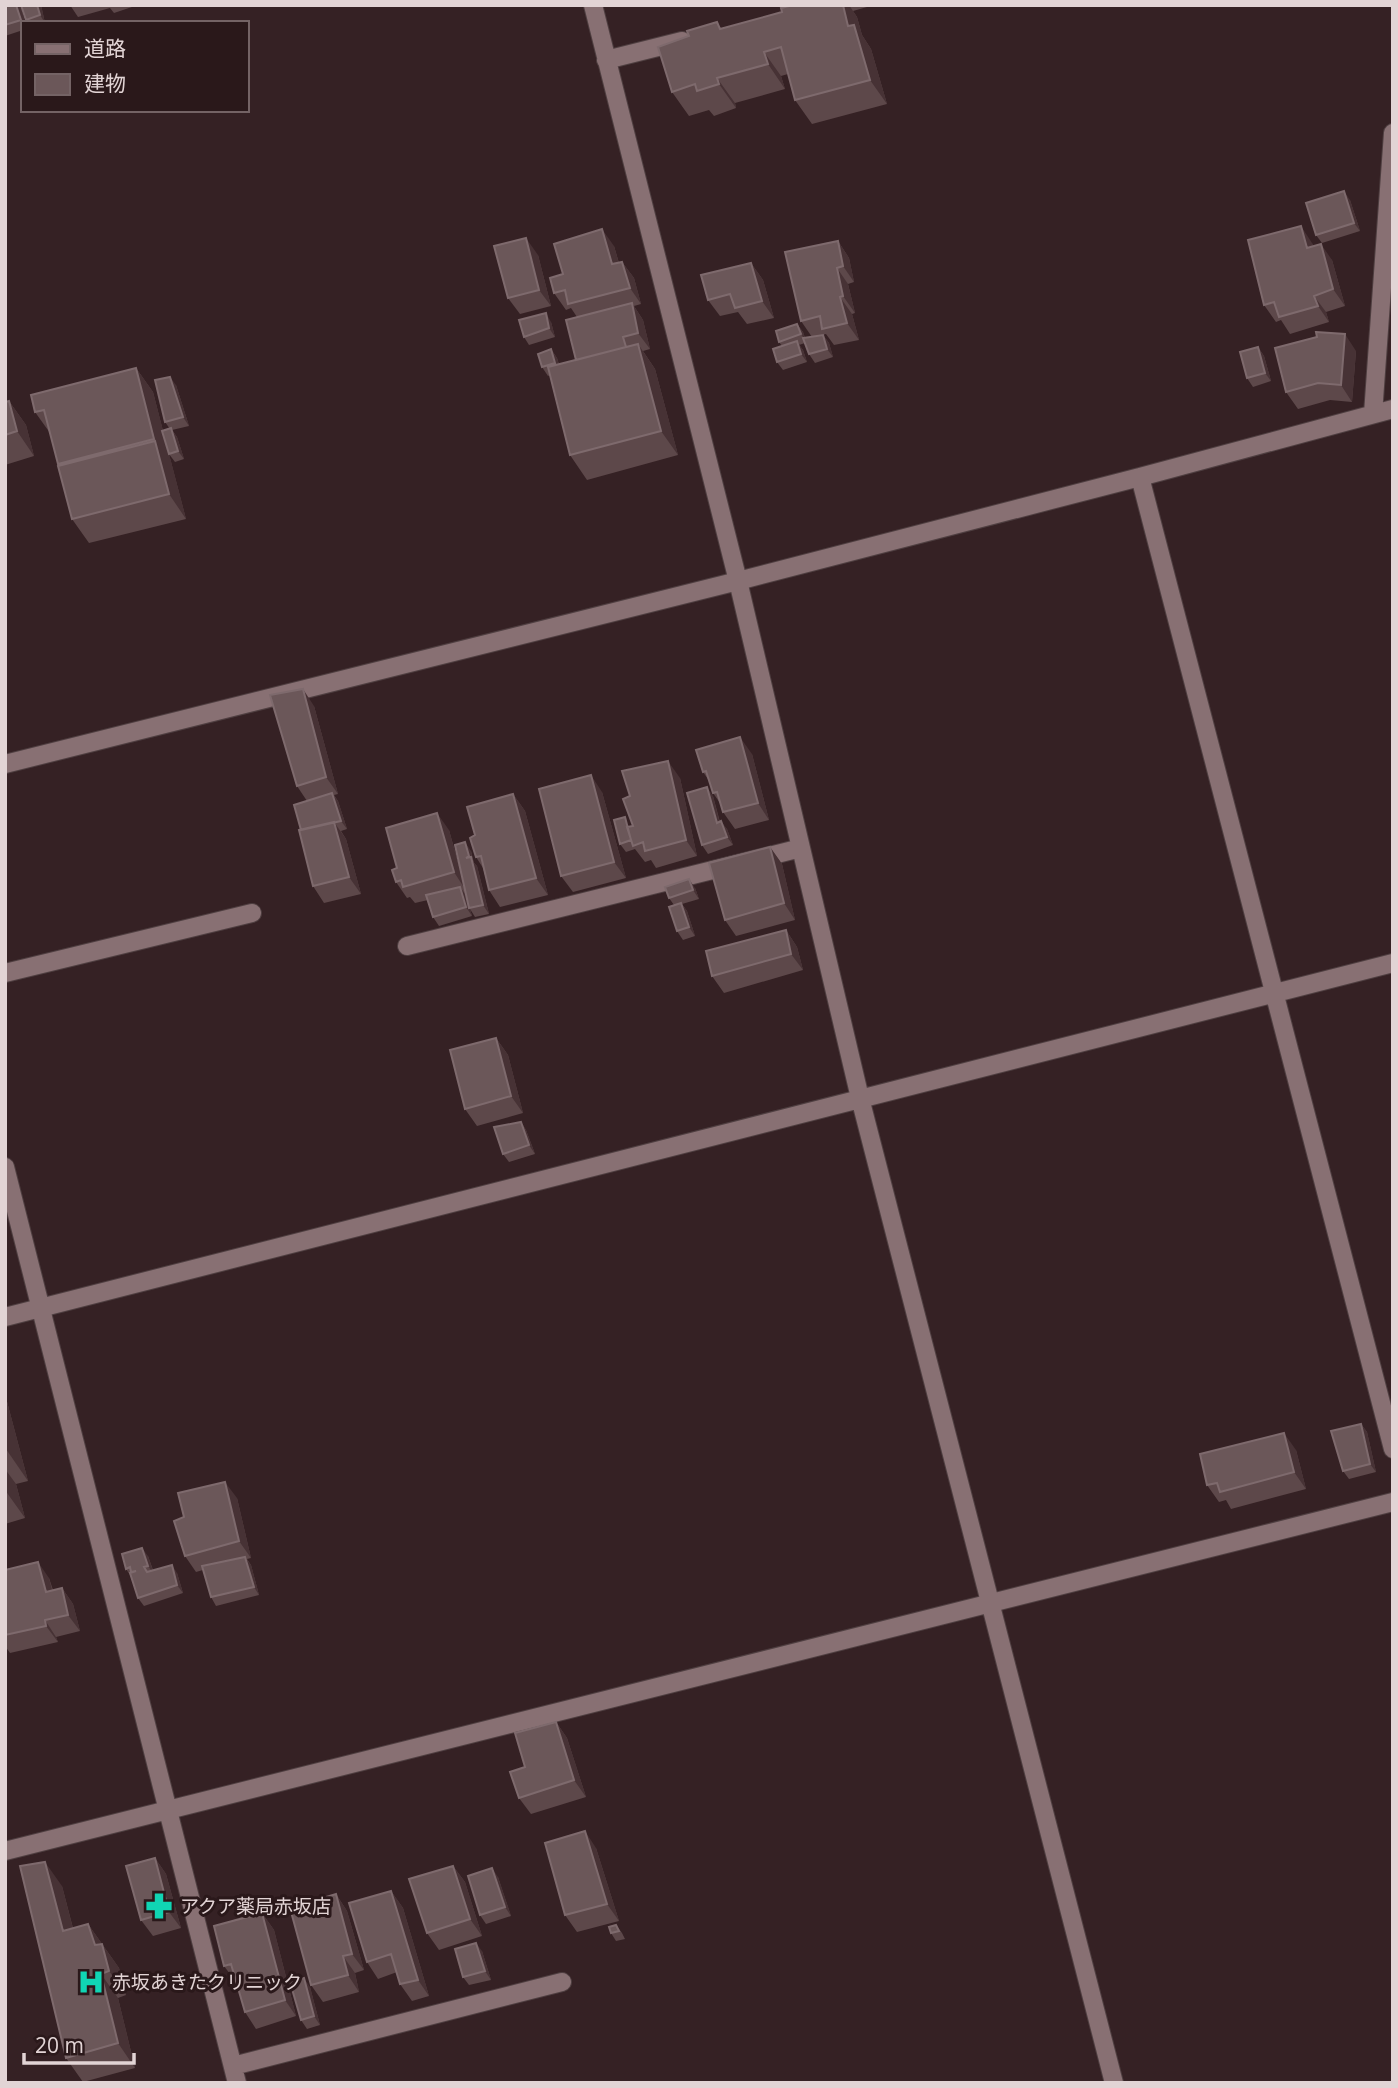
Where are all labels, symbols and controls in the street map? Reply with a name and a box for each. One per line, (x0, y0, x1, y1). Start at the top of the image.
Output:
legend (21, 21, 248, 112)
text: 道路 (84, 34, 126, 62)
text: 建物 (84, 69, 126, 97)
pharmacy icon: アクア薬局赤坂店 (144, 1891, 174, 1921)
place label: アクア薬局赤坂店 (180, 1893, 331, 1919)
hospital icon: 赤坂あきたクリニック (76, 1967, 106, 1997)
place label: 赤坂あきたクリニック (112, 1969, 302, 1995)
scale bar (24, 2022, 135, 2066)
text: 20 m (35, 2031, 84, 2059)

